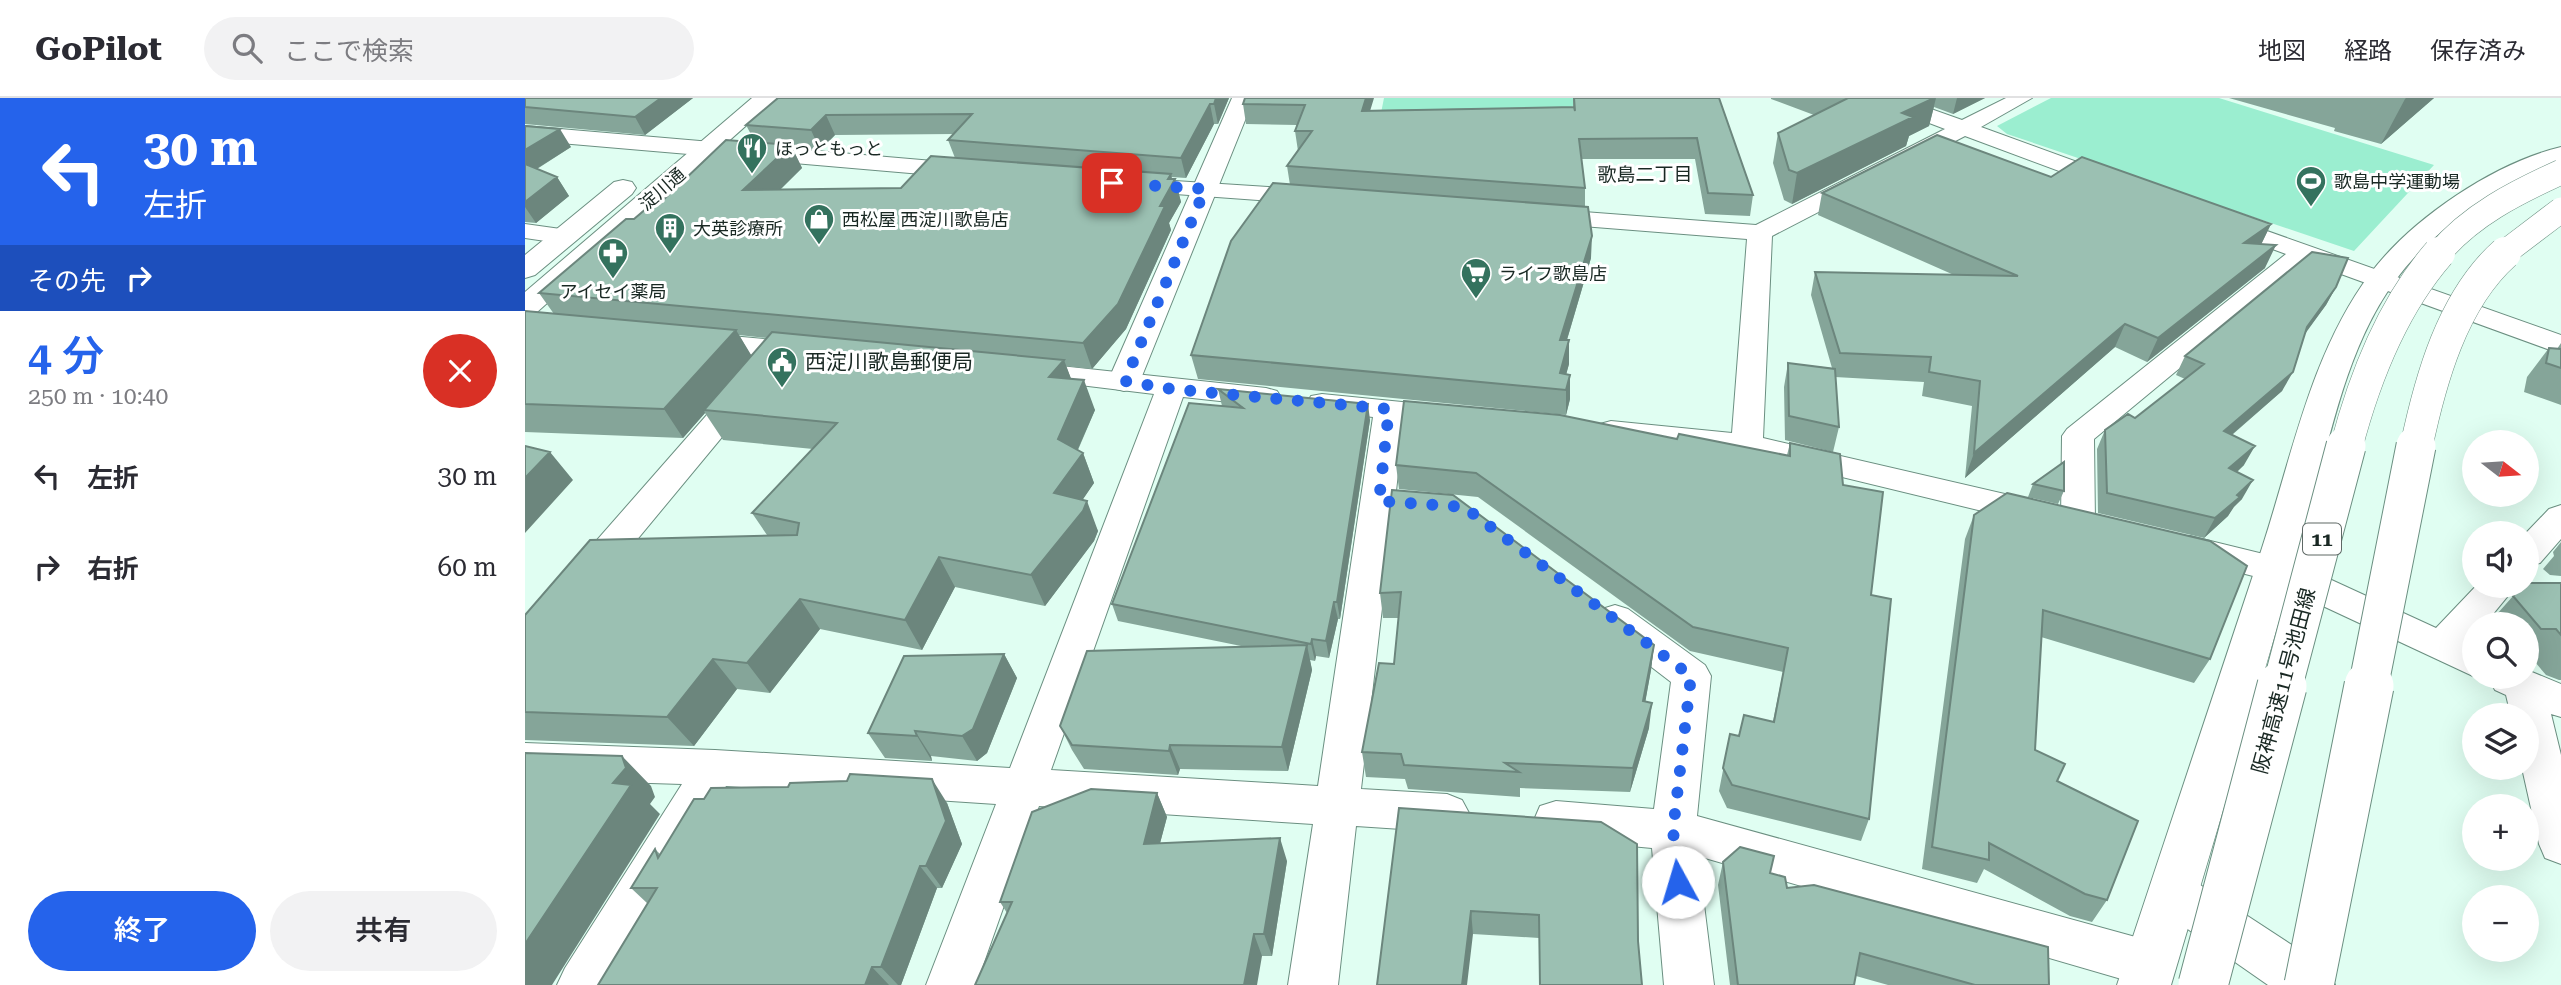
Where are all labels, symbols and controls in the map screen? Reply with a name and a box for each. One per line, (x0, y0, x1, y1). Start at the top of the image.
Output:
search box (204, 17, 694, 80)
text: GoPilot (35, 29, 162, 68)
icon: search (228, 29, 266, 67)
text: ここで検索 (284, 36, 414, 66)
text: 地図 (2258, 37, 2306, 65)
text: 経路 (2344, 37, 2392, 65)
text: 保存済み (2430, 37, 2526, 65)
text: 30 m (143, 120, 258, 177)
icon: left (28, 126, 119, 217)
restaurant icon: ほっともっと (735, 131, 769, 175)
place label: ほっともっと (775, 138, 883, 159)
pin (1082, 153, 1142, 213)
street label: 淀川通 (635, 163, 689, 215)
district label: 歌島二丁目 (1597, 163, 1693, 186)
icon: arrive (1093, 164, 1131, 202)
sports icon: 歌島中学運動場 (2294, 164, 2328, 208)
place label: 歌島中学運動場 (2334, 171, 2460, 192)
text: 左折 (143, 186, 207, 224)
shop icon: 西松屋 西淀川歌島店 (802, 202, 836, 246)
place label: 西松屋 西淀川歌島店 (842, 209, 1009, 230)
building icon: 大英診療所 (653, 211, 687, 255)
place label: 大英診療所 (693, 218, 783, 239)
pharmacy icon: アイセイ薬局 (596, 236, 630, 280)
supermarket icon: ライフ歌島店 (1459, 256, 1493, 300)
icon: right (120, 259, 158, 297)
place label: ライフ歌島店 (1499, 263, 1607, 284)
text: その先 (28, 266, 106, 296)
place label: アイセイ薬局 (559, 281, 667, 302)
text: 4 分 (28, 332, 104, 381)
button: close (423, 334, 497, 408)
public building icon: 西淀川歌島郵便局 (765, 345, 799, 389)
place label: 西淀川歌島郵便局 (805, 350, 973, 374)
text: 250 m · 10:40 (28, 383, 168, 410)
north arrow (2462, 430, 2539, 508)
map controls (2462, 430, 2539, 962)
icon: left (28, 457, 66, 495)
text: 30 m (438, 461, 497, 491)
text: 左折 (87, 463, 139, 493)
button: sound (2462, 521, 2539, 598)
road number: 11 (2303, 524, 2341, 554)
icon: right (28, 548, 66, 586)
text: 60 m (438, 552, 497, 582)
text: 右折 (87, 554, 139, 584)
street label: 阪神高速11号池田線 (2248, 585, 2320, 777)
button: search (2462, 612, 2539, 689)
button: layers (2462, 703, 2539, 780)
button: + (2462, 794, 2539, 871)
position arrow (1641, 845, 1715, 919)
button: − (2462, 885, 2539, 962)
button: 終了 (28, 891, 256, 971)
button: 共有 (270, 891, 497, 971)

